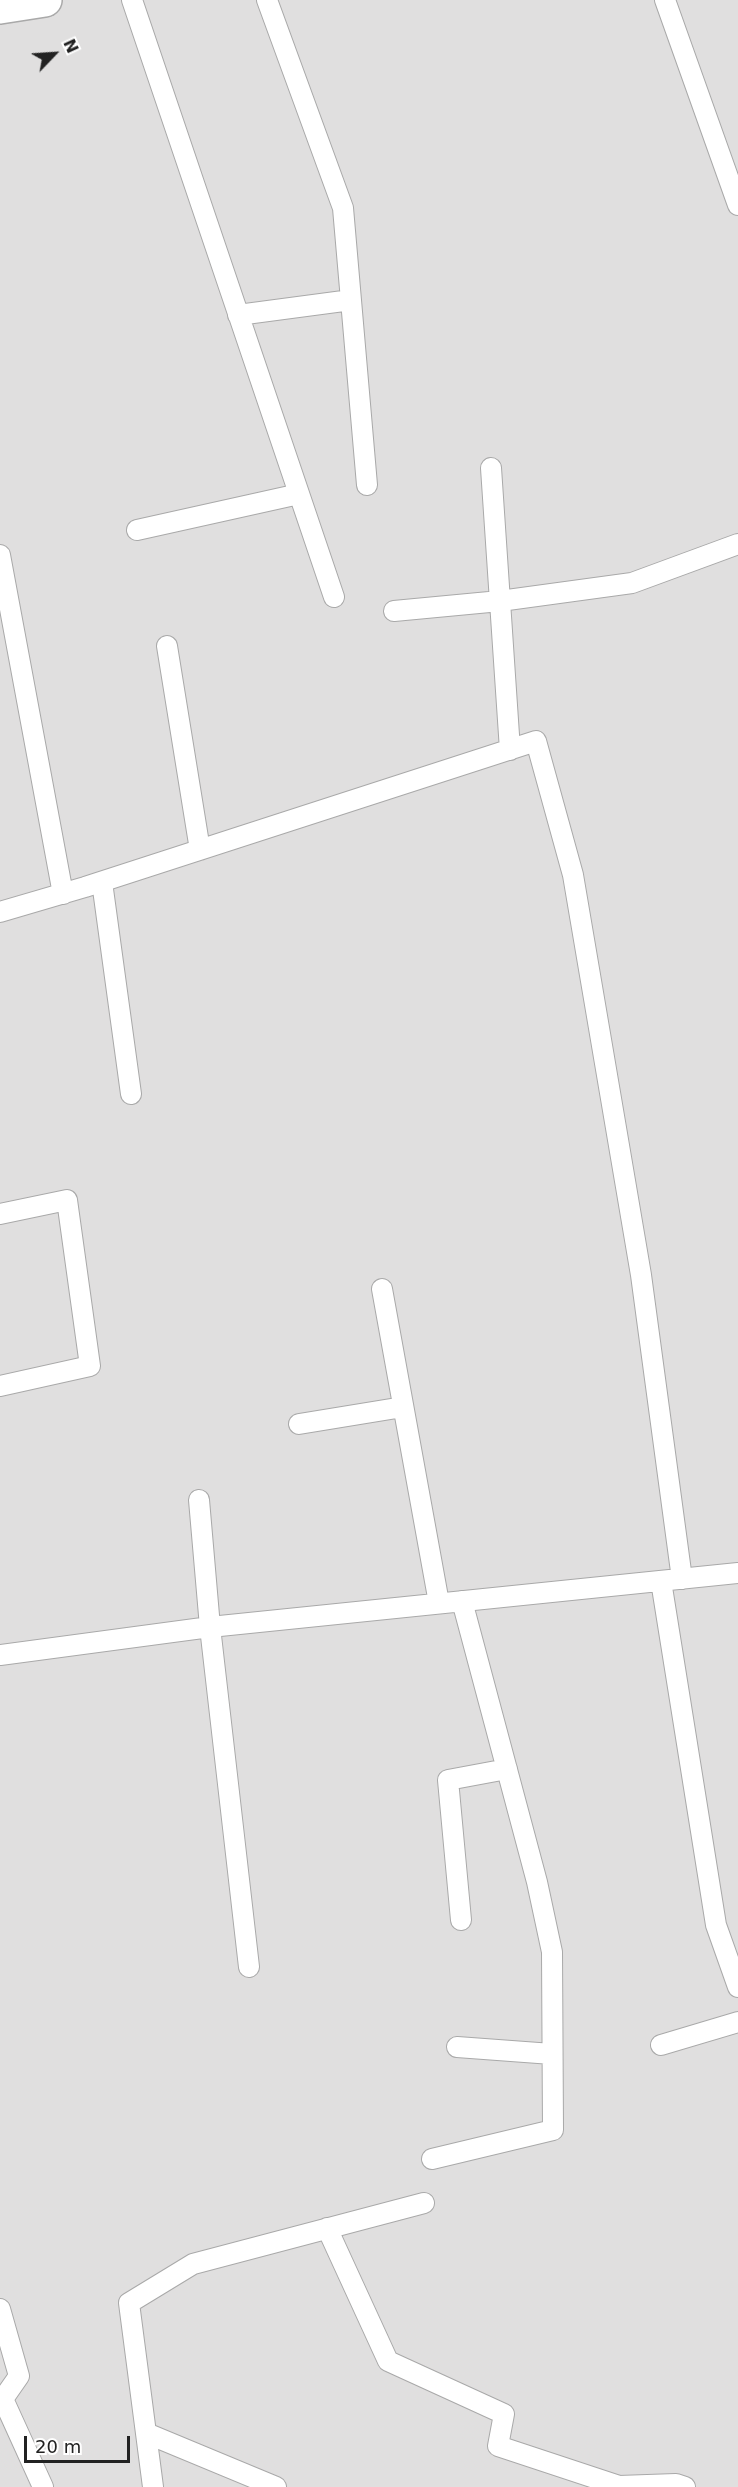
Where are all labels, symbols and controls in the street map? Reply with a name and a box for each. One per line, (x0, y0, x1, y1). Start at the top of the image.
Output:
north arrow (24, 24, 84, 84)
text: N (59, 36, 82, 56)
scale bar (27, 2424, 134, 2462)
text: 20 m (35, 2436, 81, 2457)

